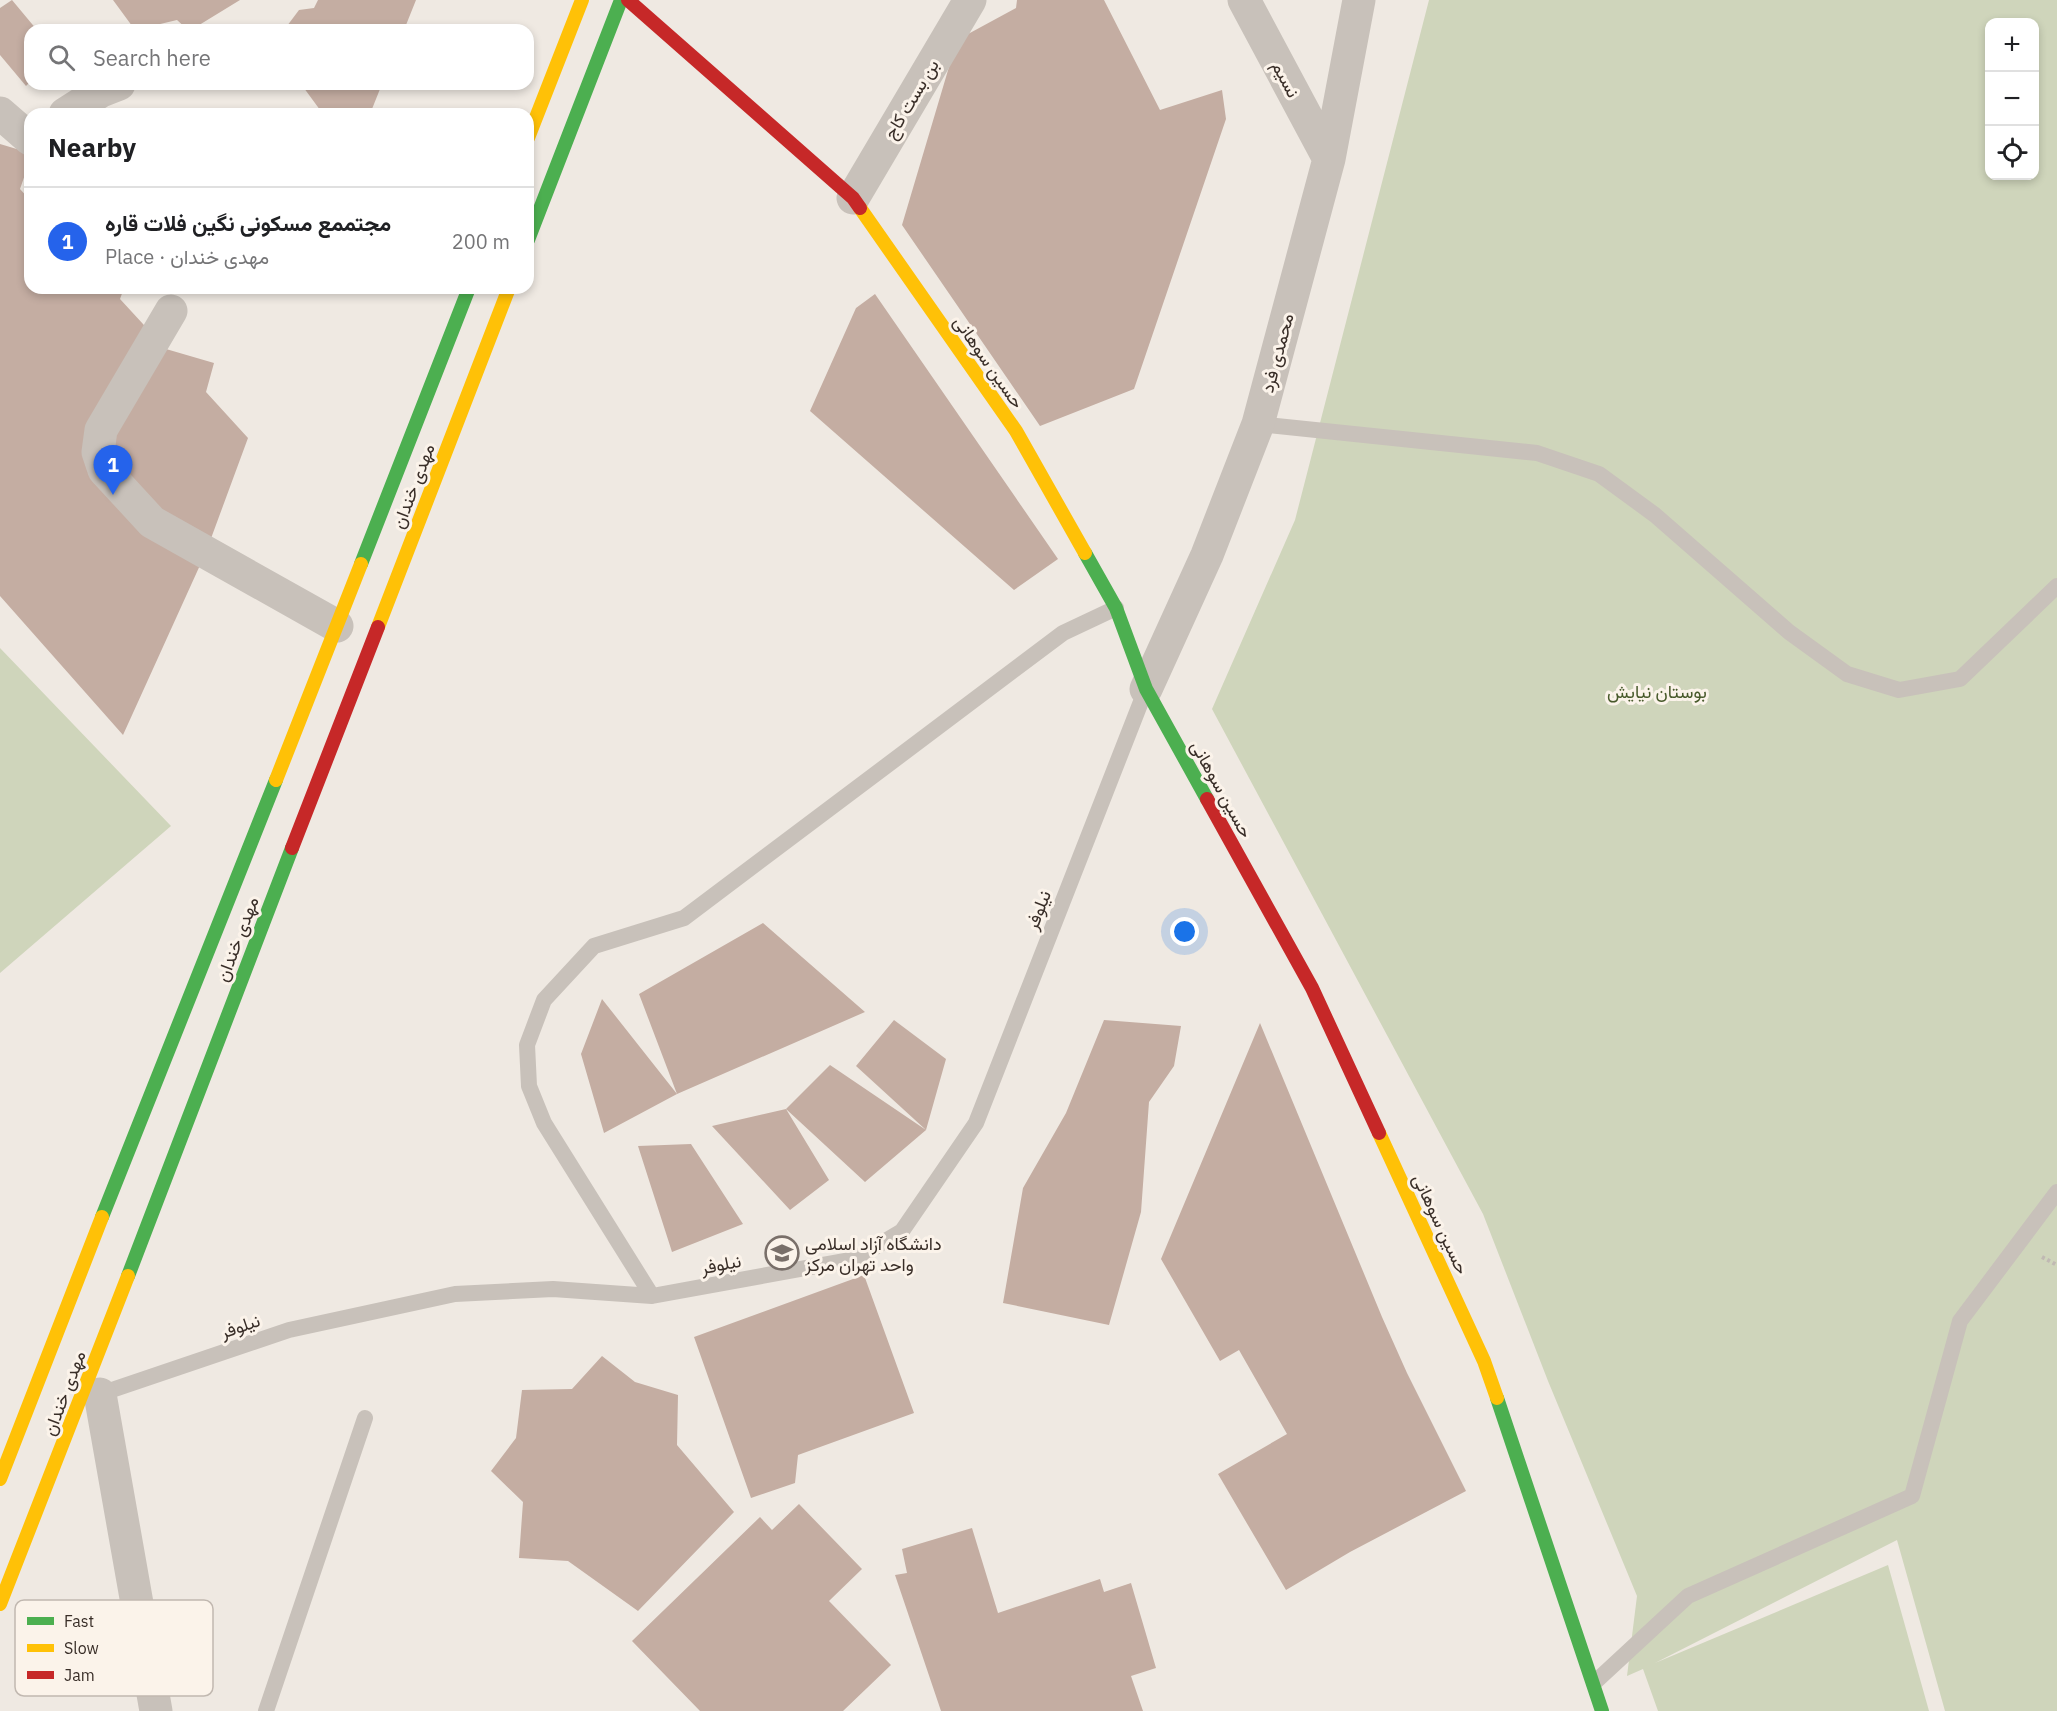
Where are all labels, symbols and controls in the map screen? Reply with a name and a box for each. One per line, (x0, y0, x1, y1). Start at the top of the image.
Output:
map controls (1985, 18, 2039, 180)
button: + (1985, 18, 2039, 72)
search box (24, 24, 534, 90)
icon: search (45, 41, 78, 74)
text: Search here (93, 43, 211, 72)
street label: بن بست کاج (878, 55, 945, 143)
street label: نسیم (1266, 57, 1305, 102)
button: − (1985, 72, 2039, 126)
button: locate (1985, 126, 2039, 180)
text: Nearby (48, 130, 136, 164)
text: مجتممع مسکونی نگین فلات قاره (105, 208, 391, 237)
text: 1 (62, 228, 74, 255)
text: 200 m (452, 228, 510, 255)
text: Place · مهدی خندان (105, 243, 269, 270)
street label: حسین سوهانی (949, 311, 1029, 413)
street label: محمدی فرد (1255, 311, 1299, 395)
street label: مهدی خندان (386, 440, 440, 532)
pin: 1 (94, 446, 132, 495)
park label: بوستان نیایش (1607, 680, 1707, 703)
street label: حسین سوهانی (1186, 736, 1258, 842)
street label: نیلوفر (1020, 887, 1056, 934)
street label: مهدی خندان (210, 893, 264, 985)
your location (1170, 917, 1199, 946)
street label: حسین سوهانی (1408, 1170, 1474, 1278)
place label: دانشگاه آزاد اسلامی واحد تهران مرکز (804, 1232, 942, 1276)
school or university icon: دانشگاه آزاد اسلامی واحد تهران مرکز (764, 1235, 800, 1271)
street label: نیلوفر (698, 1249, 743, 1279)
street label: نیلوفر (216, 1309, 263, 1344)
street label: مهدی خندان (37, 1347, 91, 1439)
legend (15, 1600, 213, 1696)
text: Fast (64, 1611, 94, 1631)
text: Slow (64, 1638, 99, 1658)
text: Jam (64, 1665, 95, 1685)

